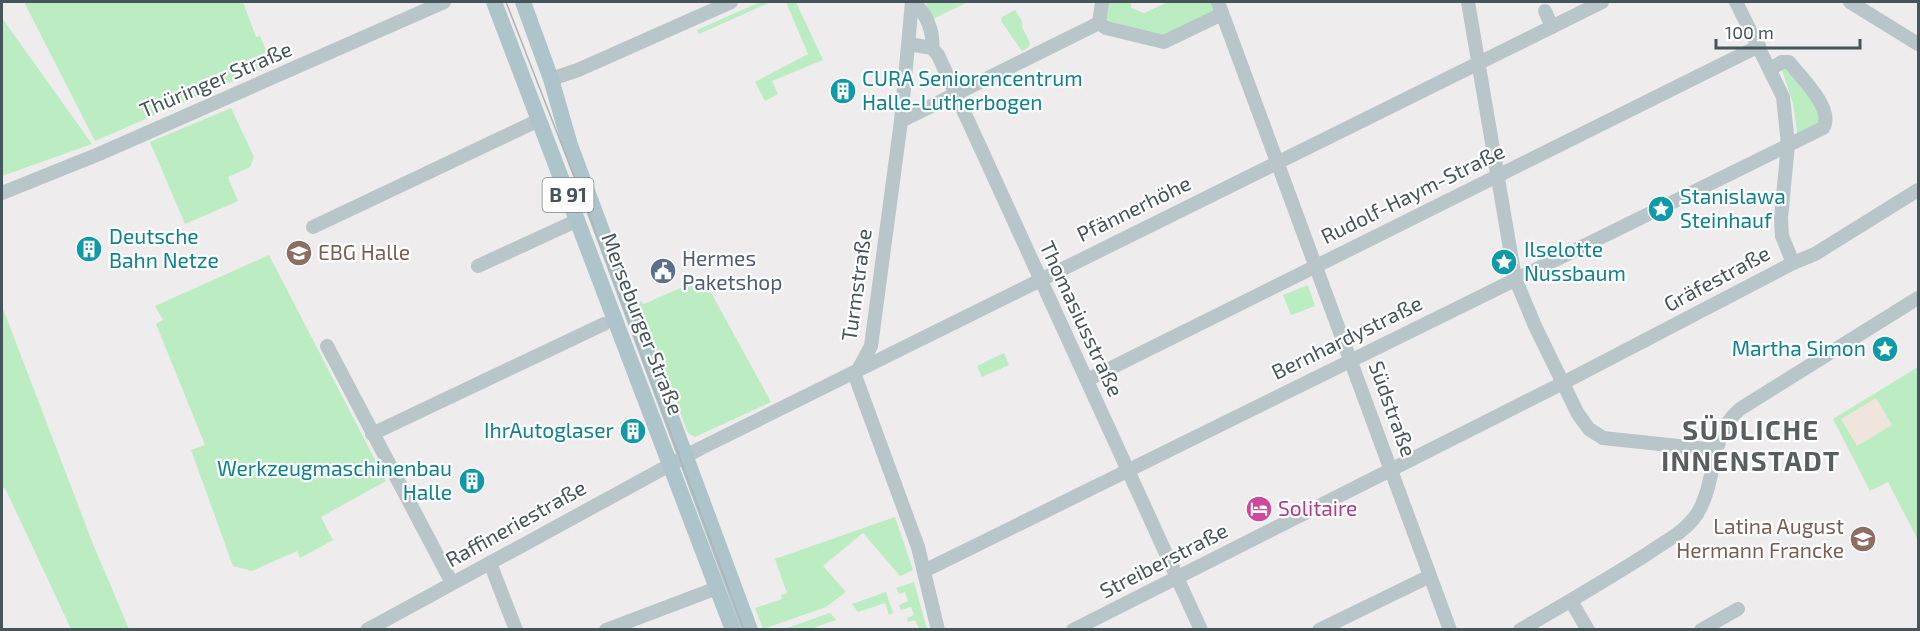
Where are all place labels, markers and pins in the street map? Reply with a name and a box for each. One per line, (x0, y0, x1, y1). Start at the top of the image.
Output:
place label: CURA Seniorencentrum Halle-Lutherbogen (862, 65, 1083, 114)
building icon: CURA Seniorencentrum Halle-Lutherbogen (828, 76, 858, 106)
place label: Stanislawa Steinhauf (1680, 183, 1786, 232)
place icon: Stanislawa Steinhauf (1646, 194, 1676, 224)
place label: Deutsche Bahn Netze (109, 223, 219, 272)
building icon: Deutsche Bahn Netze (74, 234, 104, 264)
place label: Ilselotte Nussbaum (1524, 236, 1626, 285)
school or university icon: EBG Halle (284, 238, 314, 268)
place label: EBG Halle (318, 239, 410, 264)
place label: Hermes Paketshop (682, 245, 782, 294)
place icon: Ilselotte Nussbaum (1489, 247, 1519, 277)
public building icon: Hermes Paketshop (648, 256, 678, 286)
place icon: Martha Simon (1870, 334, 1900, 364)
place label: Martha Simon (1732, 335, 1866, 360)
building icon: IhrAutoglaser (618, 416, 648, 446)
place label: IhrAutoglaser (484, 417, 615, 442)
place label: Werkzeugmaschinenbau Halle (217, 455, 452, 504)
building icon: Werkzeugmaschinenbau Halle (457, 466, 487, 496)
hotel icon: Solitaire (1244, 494, 1274, 524)
place label: Solitaire (1278, 495, 1357, 520)
place label: Latina August Hermann Francke (1676, 513, 1844, 562)
school or university icon: Latina August Hermann Francke (1848, 524, 1878, 554)

